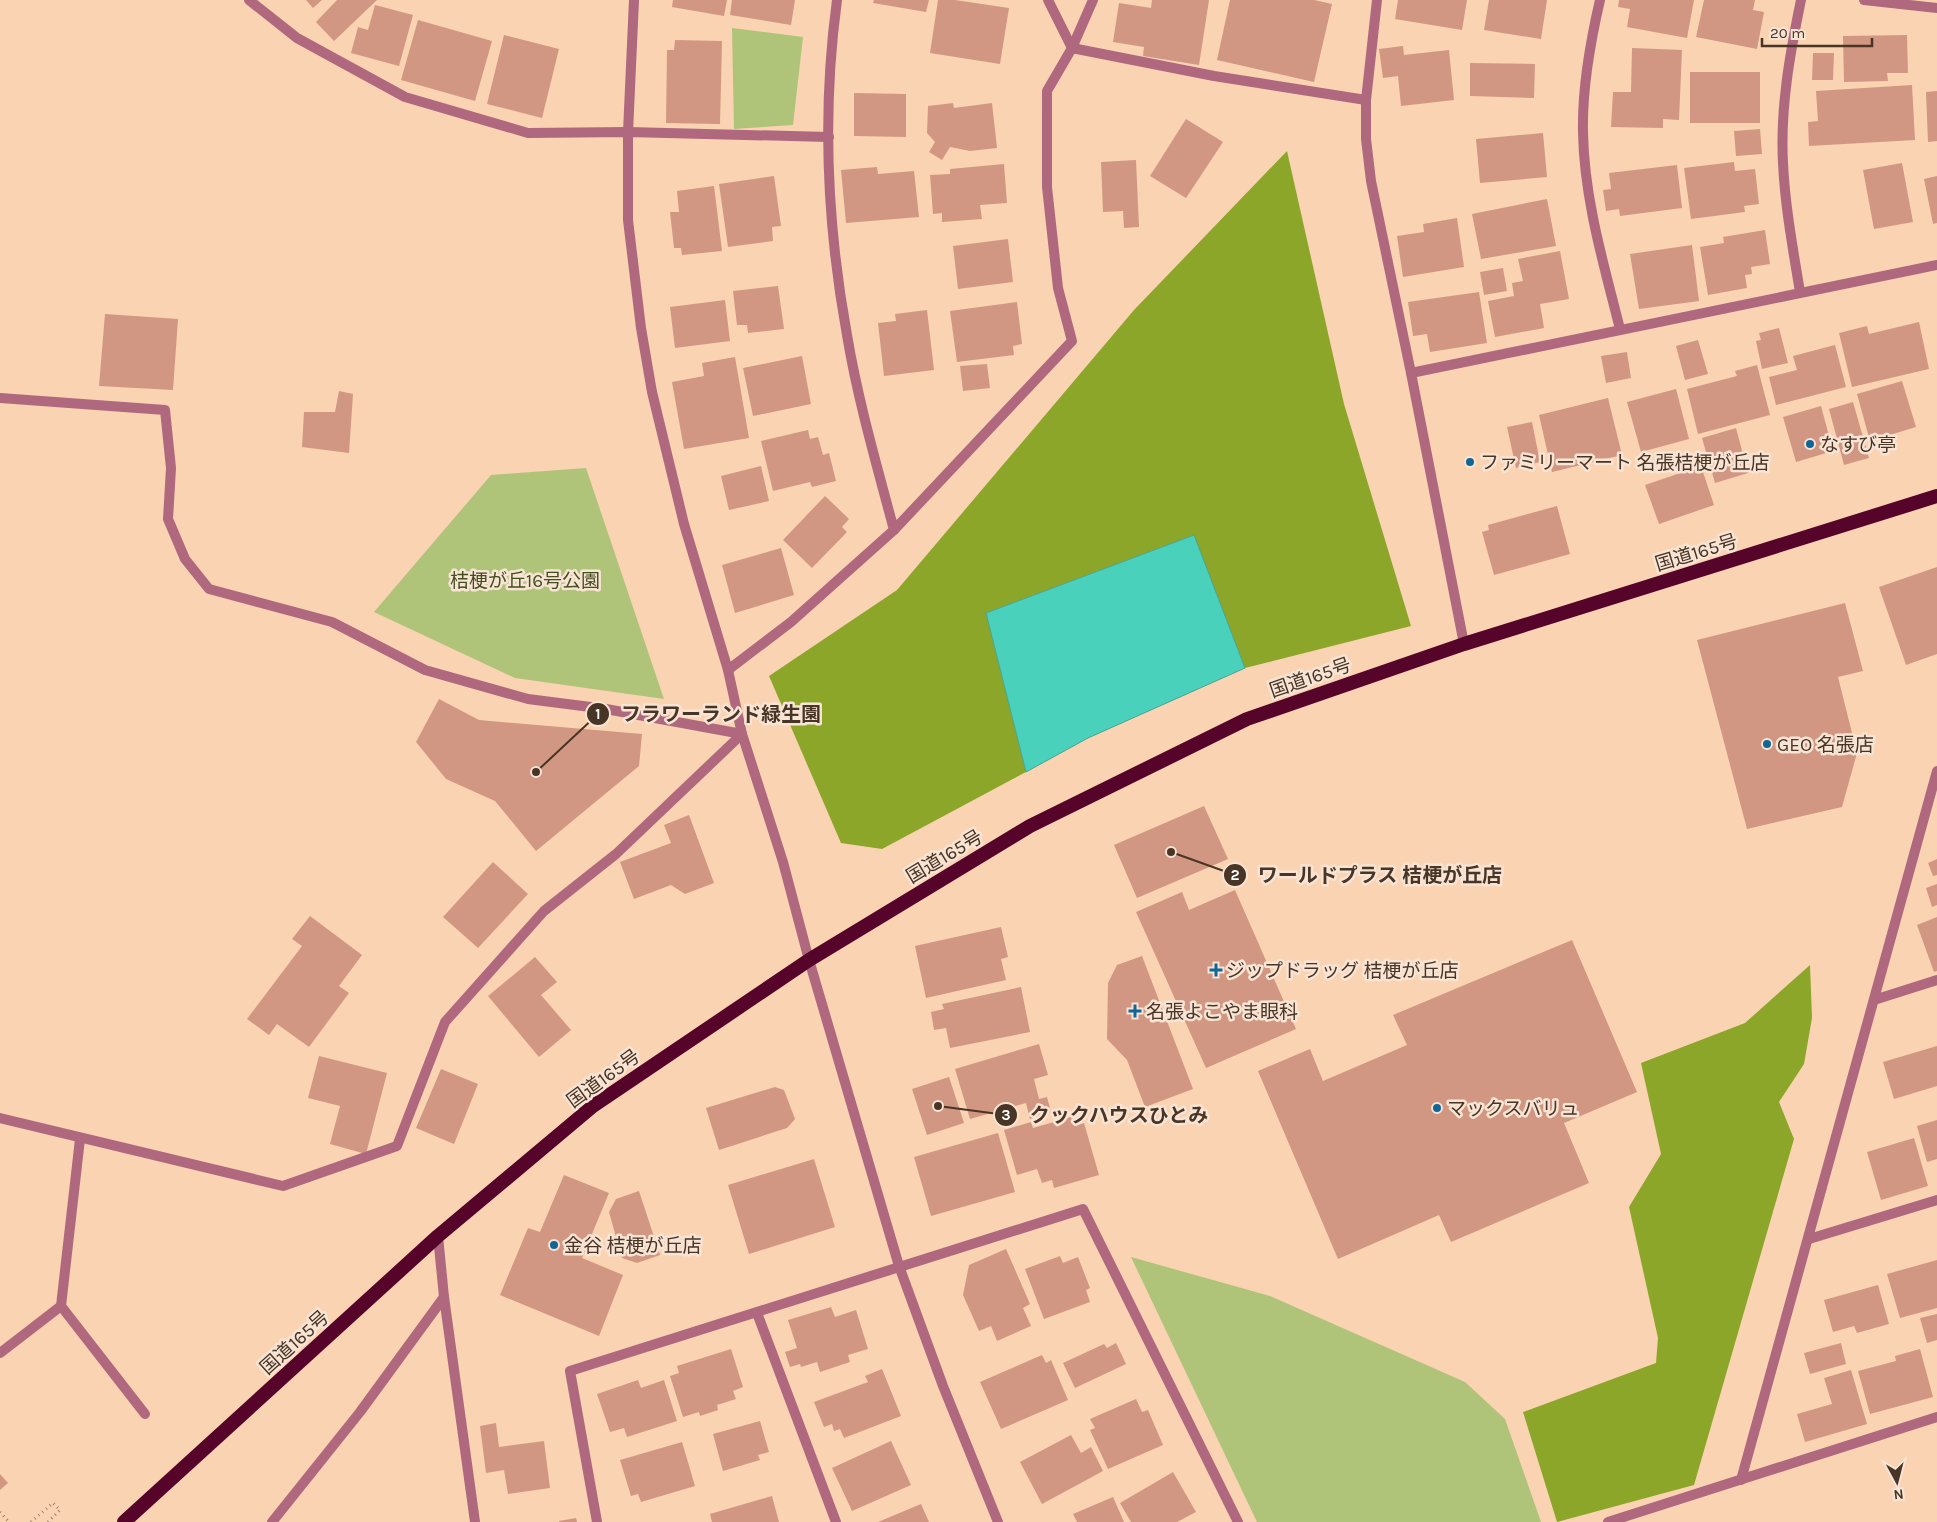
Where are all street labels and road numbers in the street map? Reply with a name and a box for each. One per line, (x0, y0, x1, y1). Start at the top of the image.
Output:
street label: 国道165号 (1652, 530, 1740, 576)
street label: 国道165号 (1267, 654, 1354, 702)
street label: 国道165号 (902, 826, 987, 888)
street label: 国道165号 (563, 1045, 644, 1113)
street label: 国道165号 (256, 1306, 334, 1379)

